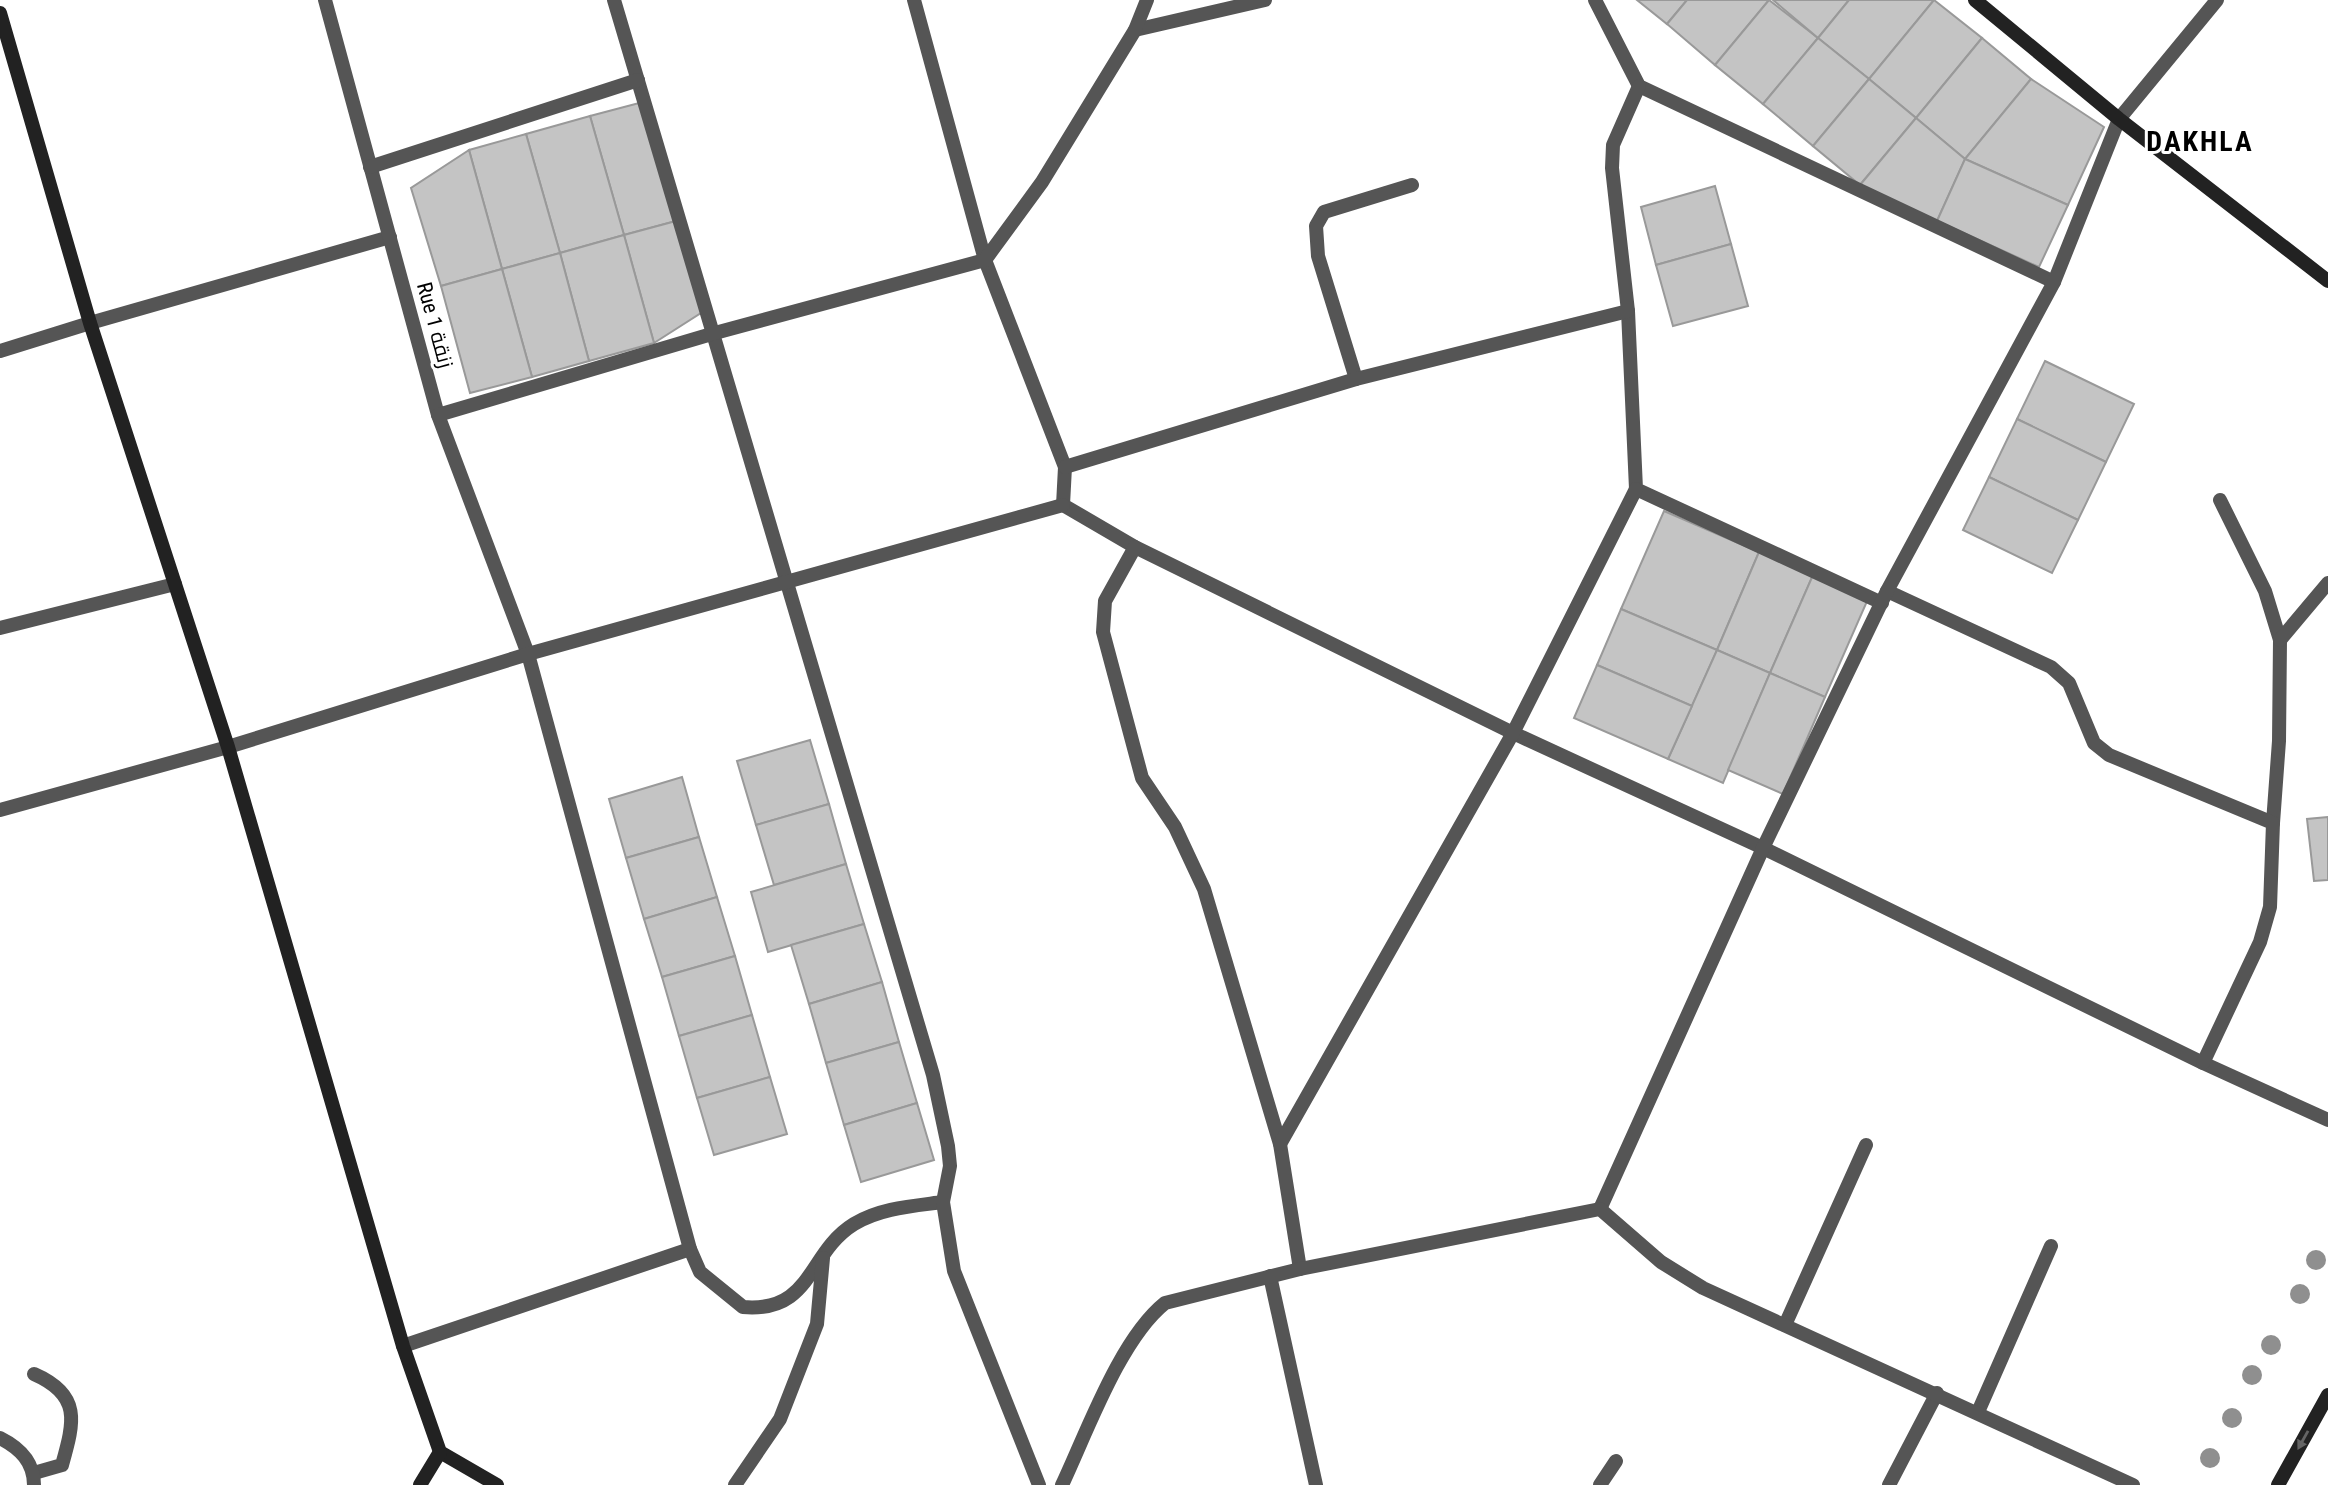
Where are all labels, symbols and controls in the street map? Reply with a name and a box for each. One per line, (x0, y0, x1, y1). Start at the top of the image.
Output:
district label: DAKHLA (2146, 125, 2254, 158)
street label: Rue 1 زنقة (412, 279, 458, 371)
one-way arrow (2297, 1430, 2309, 1450)

